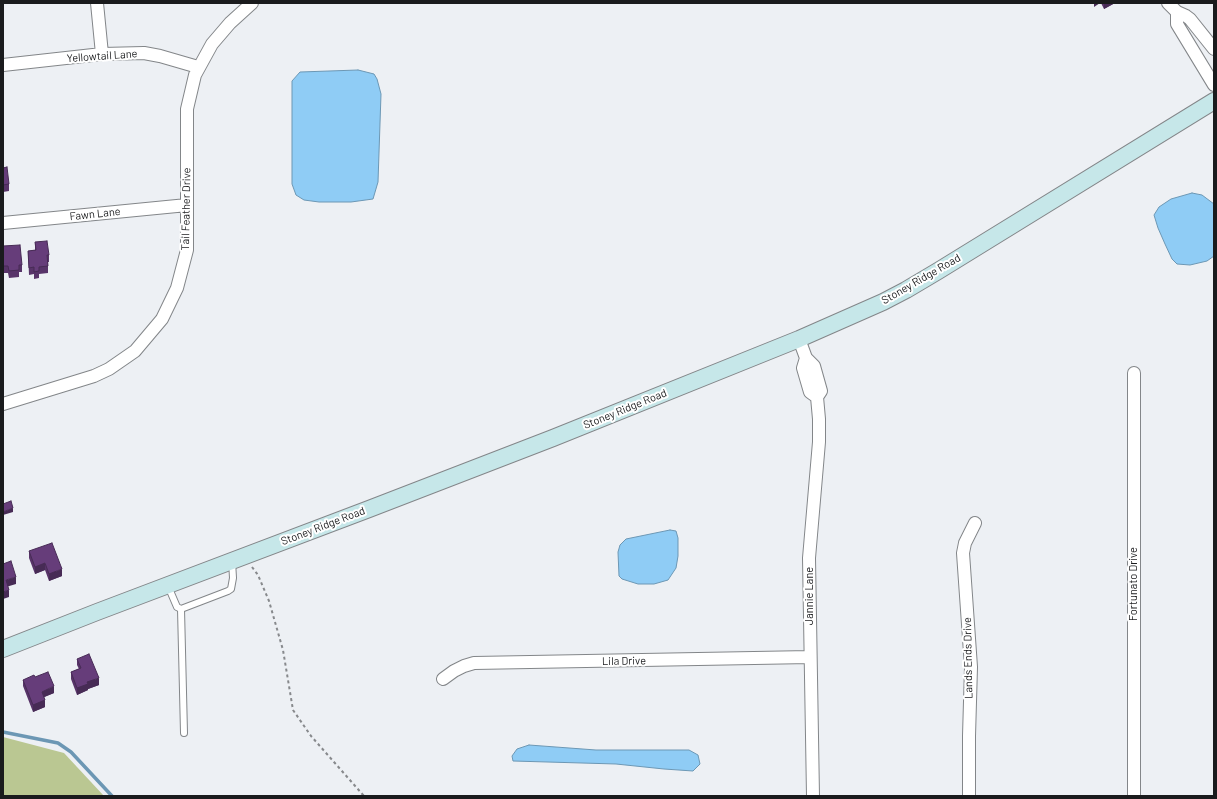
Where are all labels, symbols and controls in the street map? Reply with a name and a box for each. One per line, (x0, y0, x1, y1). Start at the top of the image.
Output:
street label: Yellowtail Lane (66, 47, 138, 65)
street label: Tail Feather Drive (179, 167, 193, 251)
street label: Fawn Lane (69, 205, 121, 223)
street label: Stoney Ridge Road (879, 251, 963, 307)
street label: Stoney Ridge Road (581, 386, 669, 432)
street label: Stoney Ridge Road (279, 504, 367, 548)
street label: Fortunato Drive (1126, 547, 1140, 621)
street label: Jannie Lane (802, 567, 816, 625)
street label: Lands Ends Drive (961, 617, 975, 699)
street label: Lila Drive (602, 654, 646, 668)

